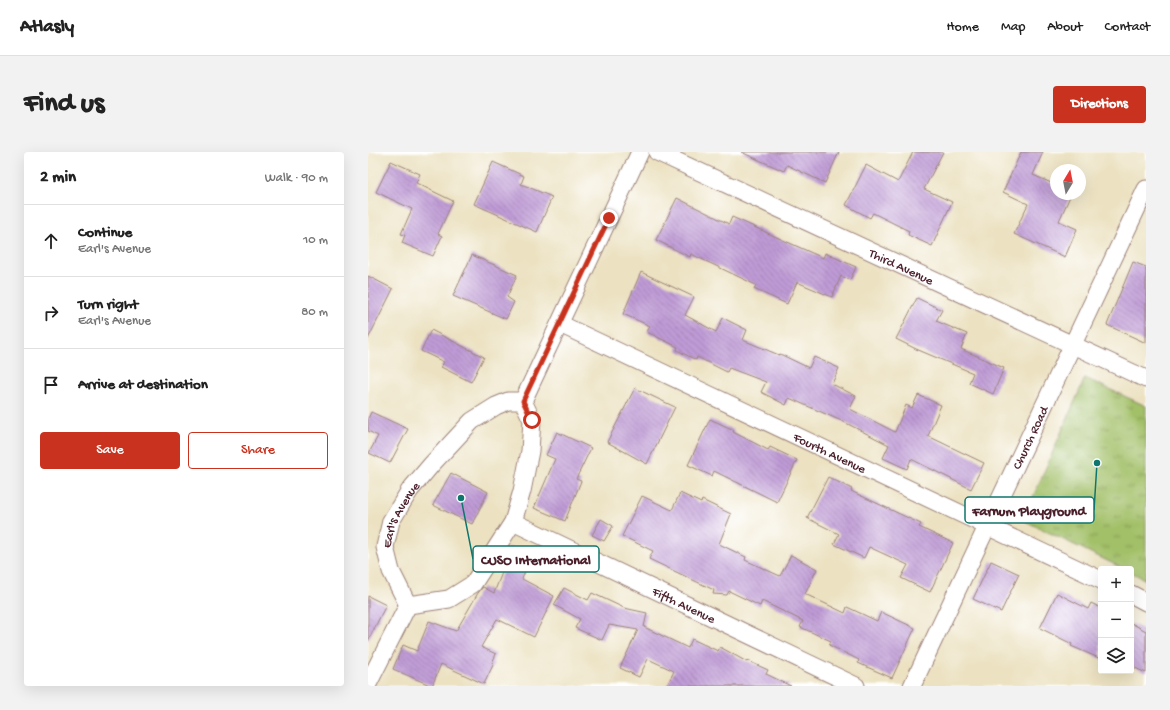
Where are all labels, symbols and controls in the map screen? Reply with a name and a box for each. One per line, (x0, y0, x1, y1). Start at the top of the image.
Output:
text: Atlasly (20, 16, 74, 39)
text: Home (947, 19, 979, 36)
text: Map (1001, 19, 1025, 36)
text: About (1047, 19, 1083, 36)
text: Contact (1105, 19, 1150, 36)
button: Directions (1053, 86, 1146, 123)
text: Find us (24, 88, 104, 121)
north arrow (1050, 164, 1086, 200)
text: 2 min (40, 168, 76, 188)
text: Walk · 90 m (265, 171, 328, 186)
route end (600, 209, 618, 227)
text: Continue (78, 224, 132, 242)
icon: ahead (40, 230, 62, 252)
text: 10 m (303, 233, 328, 248)
text: Earl's Avenue (78, 242, 151, 257)
street label: Third Avenue (865, 246, 936, 289)
text: Turn right (78, 296, 138, 314)
icon: right (40, 302, 62, 324)
text: 80 m (301, 305, 328, 320)
text: Earl's Avenue (78, 314, 151, 329)
icon: arrive (40, 374, 62, 396)
text: Arrive at destination (78, 376, 208, 394)
street label: Church Road (1010, 403, 1053, 472)
route start (523, 411, 541, 429)
street label: Fourth Avenue (790, 430, 868, 478)
button: Save (40, 432, 180, 469)
button: Share (188, 432, 328, 469)
street label: Earl's Avenue (380, 479, 424, 550)
callout: Farnum Playground (965, 497, 1094, 523)
text: Farnum Playground (971, 504, 1088, 521)
callout: CUSO International (473, 546, 599, 572)
text: CUSO International (480, 553, 591, 570)
map controls (1098, 566, 1134, 674)
button: + (1098, 566, 1134, 602)
street label: Fifth Avenue (649, 584, 718, 628)
button: − (1098, 602, 1134, 638)
button: layers (1098, 638, 1134, 674)

